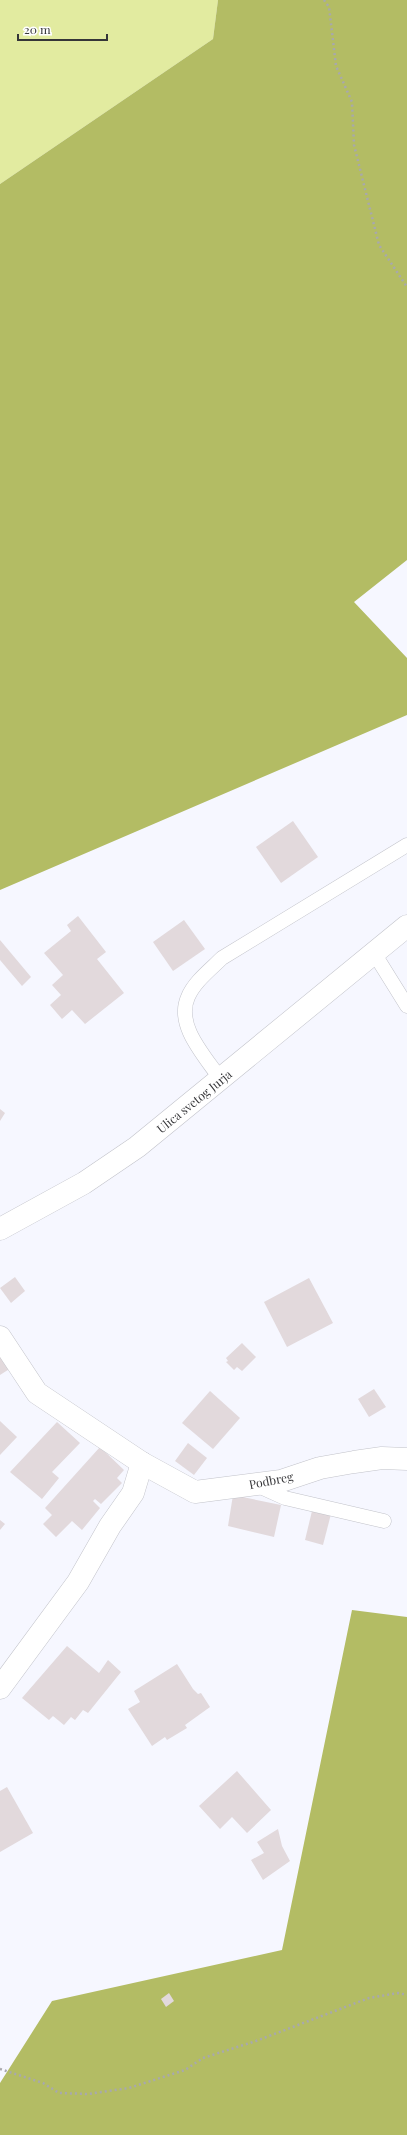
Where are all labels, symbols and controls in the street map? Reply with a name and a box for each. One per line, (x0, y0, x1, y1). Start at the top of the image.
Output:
scale bar (18, 16, 107, 42)
text: 20 m (24, 21, 51, 37)
street label: Ulica svetog Jurja (153, 1066, 235, 1136)
street label: Podbreg (248, 1468, 295, 1492)

